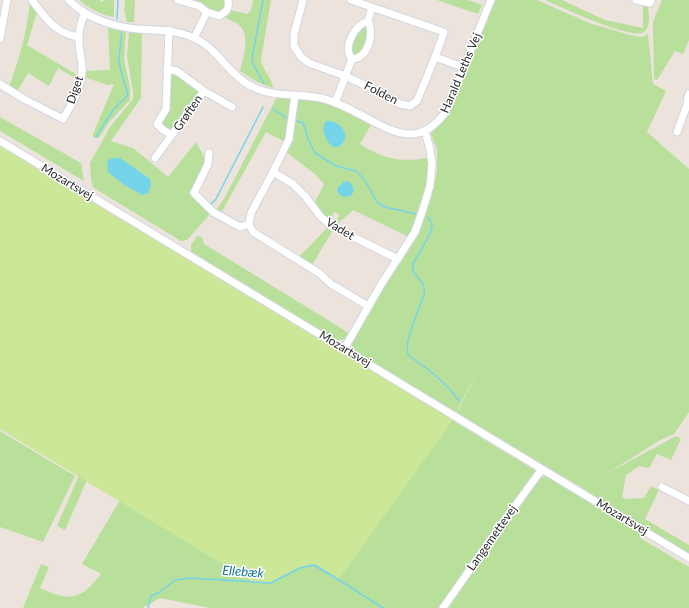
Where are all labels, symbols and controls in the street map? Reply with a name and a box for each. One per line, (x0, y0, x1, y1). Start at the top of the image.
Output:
street label: Harald Leths Vej (438, 31, 484, 115)
street label: Diget (64, 74, 86, 106)
street label: Folden (362, 78, 400, 108)
street label: Grøften (170, 92, 206, 134)
street label: Mozartsvej (38, 161, 96, 203)
street label: Vadet (323, 215, 357, 243)
street label: Mozartsvej (316, 328, 374, 370)
street label: Mozartsvej (593, 496, 651, 538)
street label: Langemettevej (464, 502, 520, 574)
water label: Ellebæk (222, 563, 264, 581)

